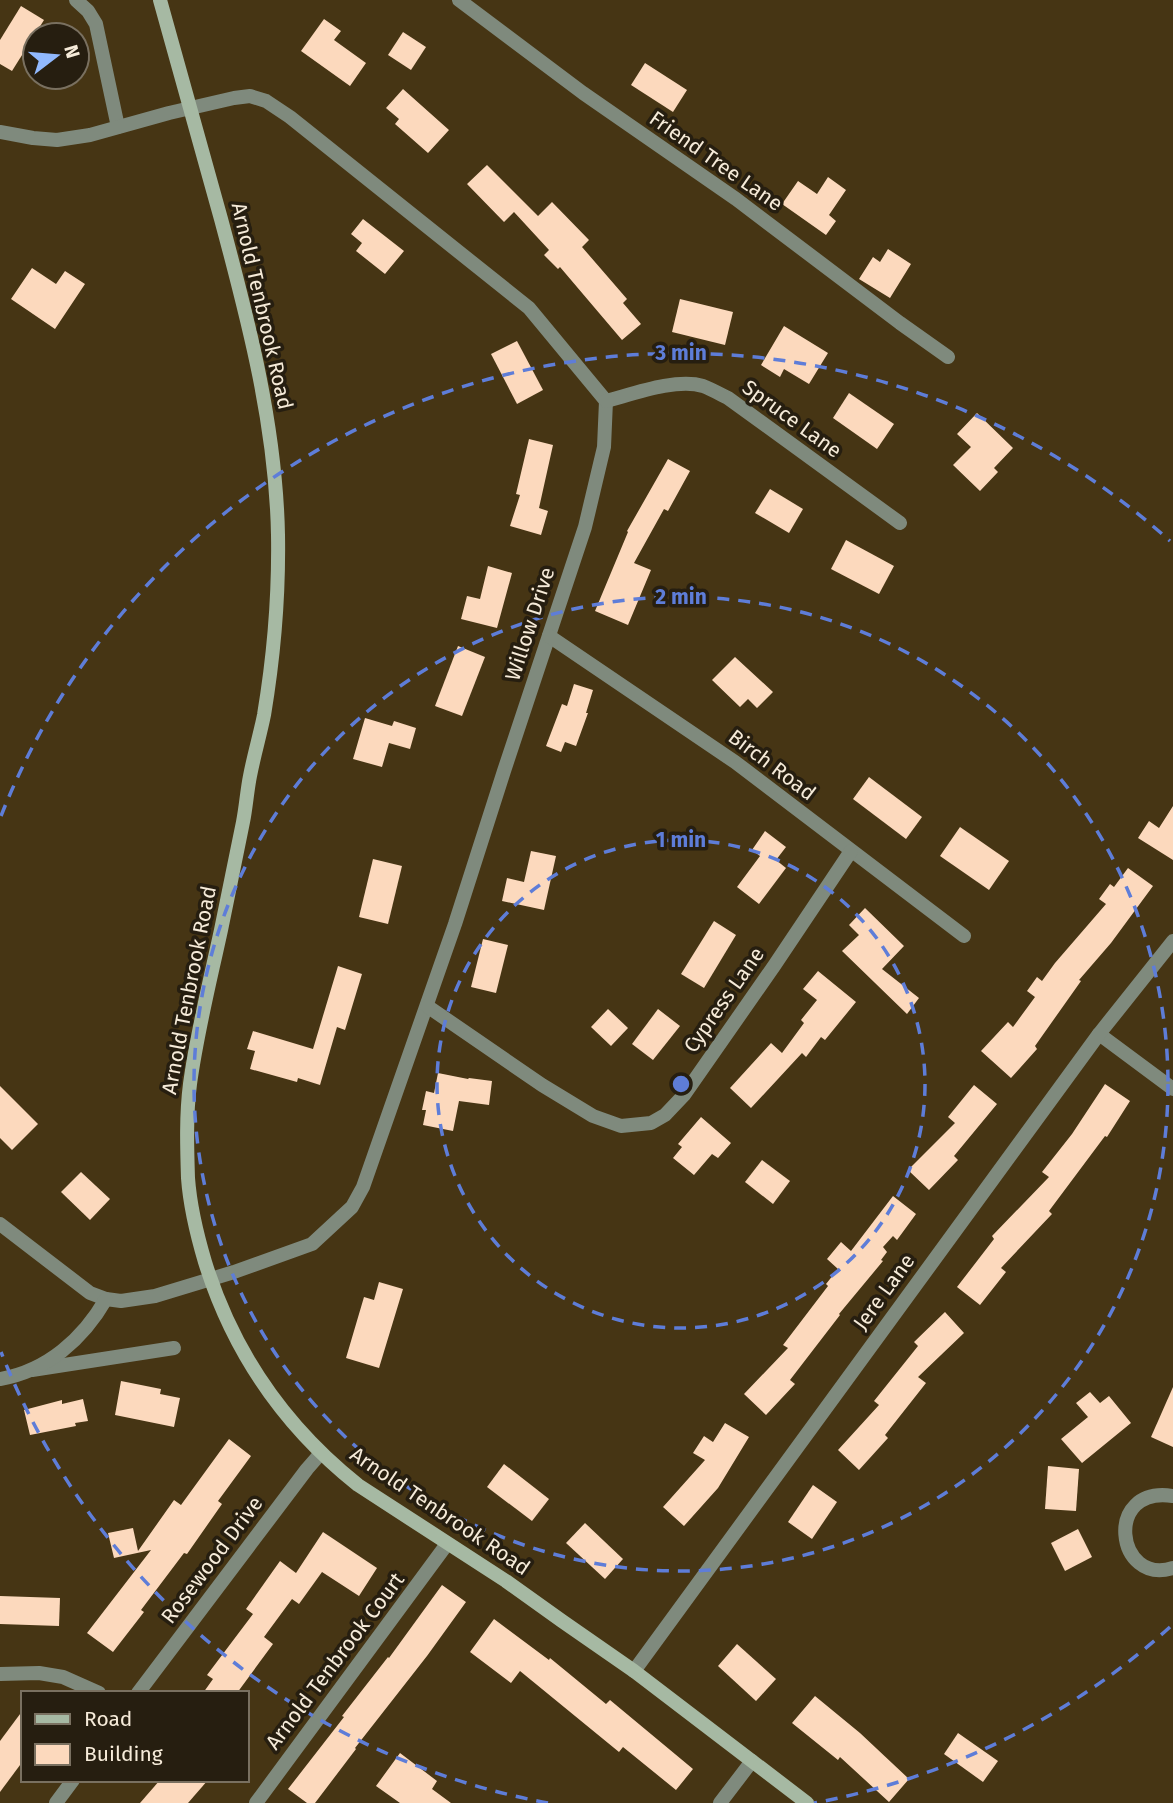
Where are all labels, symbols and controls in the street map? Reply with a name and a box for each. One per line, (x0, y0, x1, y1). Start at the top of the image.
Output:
north arrow (21, 21, 91, 91)
text: N (59, 42, 85, 61)
street label: Friend Tree Lane (644, 105, 788, 217)
street label: Arnold Tenbrook Road (226, 200, 298, 412)
text: 3 min (654, 340, 707, 366)
street label: Spruce Lane (737, 374, 847, 464)
street label: Willow Drive (499, 564, 561, 684)
text: 2 min (655, 584, 707, 610)
street label: Birch Road (723, 724, 821, 806)
text: 1 min (656, 827, 706, 853)
street label: Arnold Tenbrook Road (156, 884, 222, 1096)
street label: Cypress Lane (678, 942, 770, 1058)
centre of rings (669, 1072, 693, 1096)
street label: Jere Lane (848, 1249, 920, 1335)
street label: Arnold Tenbrook Road (345, 1441, 535, 1581)
street label: Rosewood Drive (156, 1491, 268, 1629)
street label: Arnold Tenbrook Court (260, 1567, 410, 1755)
legend (21, 1691, 248, 1782)
text: Road (84, 1706, 132, 1732)
text: Building (84, 1741, 163, 1767)

